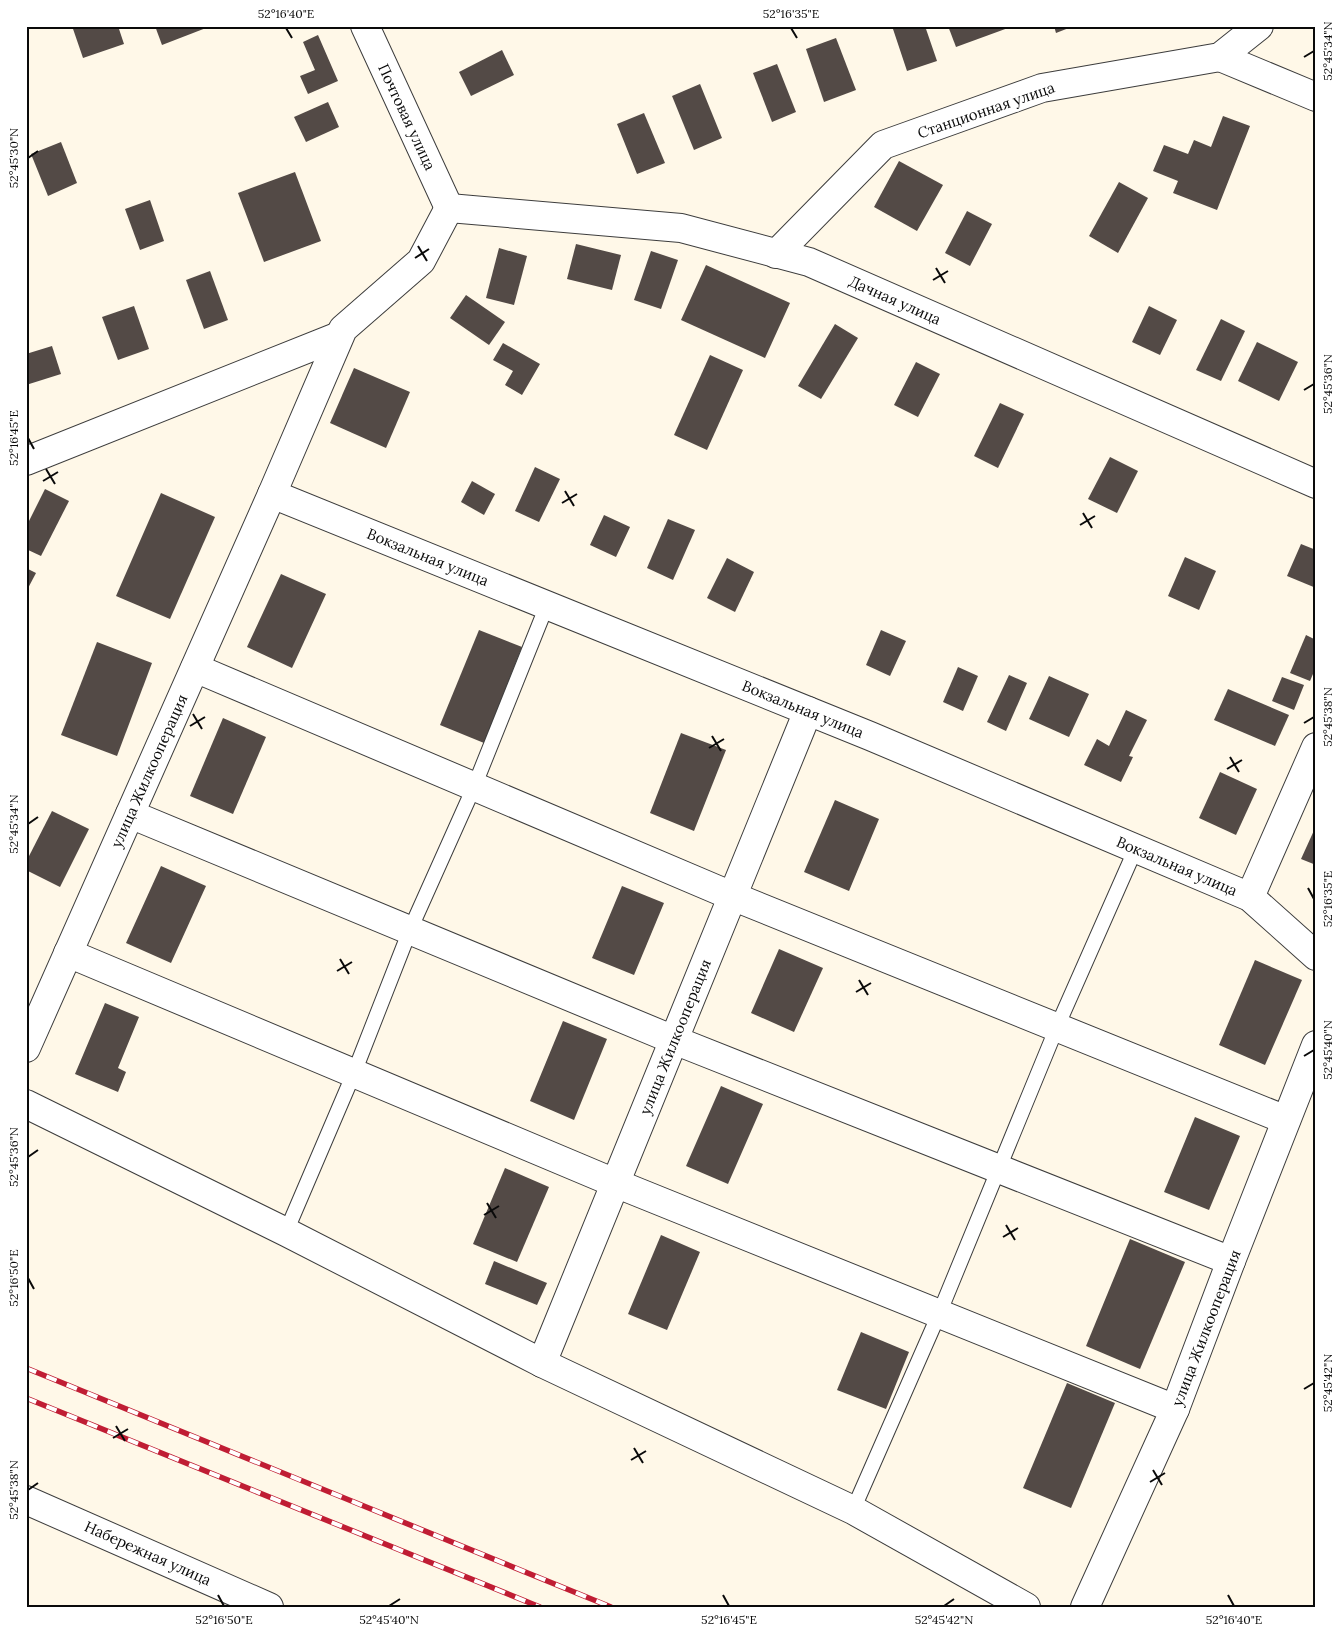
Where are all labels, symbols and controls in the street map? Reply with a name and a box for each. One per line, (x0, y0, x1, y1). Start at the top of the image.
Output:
text: 52°16'40"E (258, 6, 314, 21)
text: 52°16'35"E (763, 6, 819, 21)
text: 52°45'34"N (1320, 21, 1335, 81)
street label: Почтовая улица (374, 61, 440, 173)
street label: Станционная улица (915, 77, 1057, 142)
text: 52°45'30"N (6, 128, 21, 188)
street label: Дачная улица (846, 271, 944, 329)
text: 52°45'36"N (1320, 354, 1335, 414)
text: 52°16'45"E (6, 410, 21, 466)
street label: Вокзальная улица (364, 524, 492, 590)
street label: Вокзальная улица (739, 676, 867, 742)
text: 52°45'38"N (1320, 687, 1335, 747)
street label: улица Жилкооперация (107, 691, 191, 851)
text: 52°45'34"N (6, 794, 21, 854)
street label: Вокзальная улица (1114, 832, 1241, 900)
text: 52°16'35"E (1320, 871, 1335, 927)
street label: улица Жилкооперация (635, 956, 715, 1118)
text: 52°45'40"N (1320, 1020, 1335, 1080)
text: 52°45'36"N (6, 1127, 21, 1187)
street label: улица Жилкооперация (1167, 1247, 1245, 1409)
text: 52°16'50"E (6, 1249, 21, 1307)
text: 52°45'42"N (1320, 1354, 1335, 1412)
text: 52°45'38"N (6, 1460, 21, 1520)
street label: Набережная улица (82, 1517, 215, 1590)
text: 52°16'50"E (195, 1612, 253, 1627)
text: 52°45'40"N (359, 1612, 419, 1627)
text: 52°16'45"E (701, 1612, 757, 1627)
text: 52°45'42"N (915, 1612, 973, 1627)
text: 52°16'40"E (1206, 1612, 1262, 1627)

